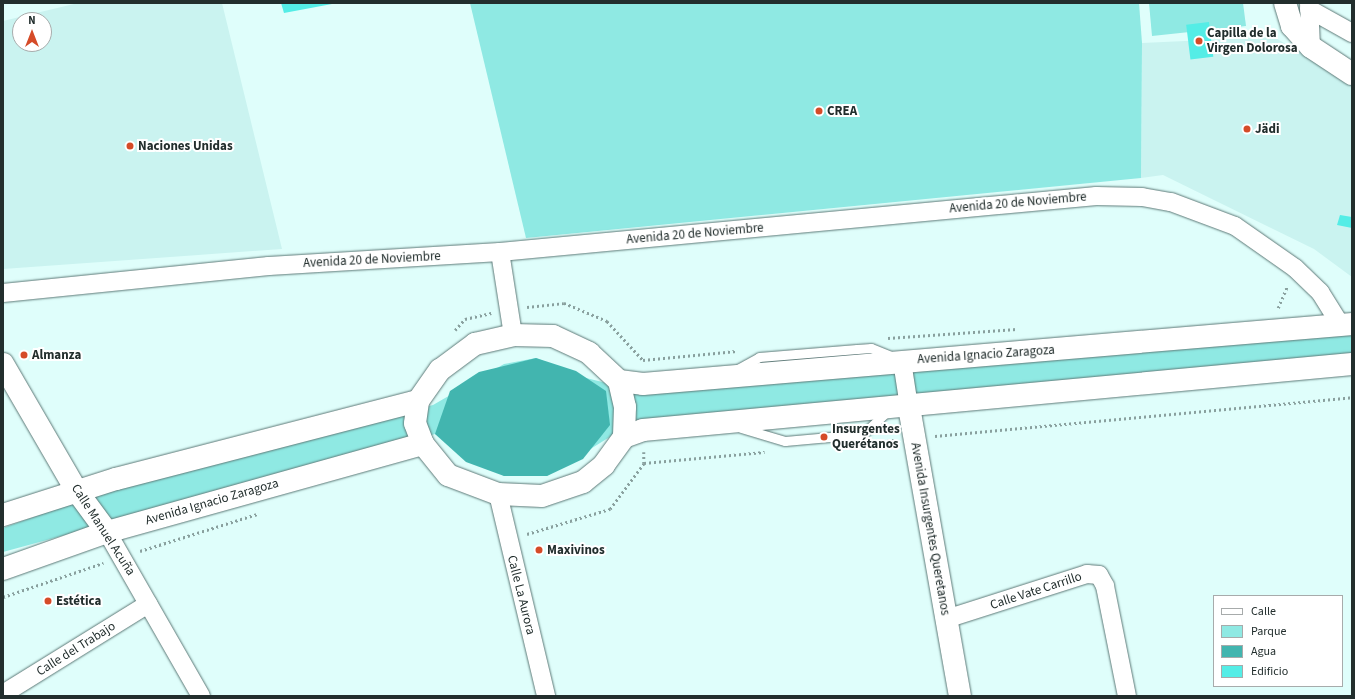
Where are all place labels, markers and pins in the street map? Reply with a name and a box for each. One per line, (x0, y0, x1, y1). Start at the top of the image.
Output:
place label: Capilla de la Virgen Dolorosa (1207, 26, 1298, 57)
marker: Capilla de la Virgen Dolorosa (1194, 36, 1204, 46)
place label: CREA (827, 103, 857, 119)
marker: CREA (814, 106, 824, 116)
place label: Jädi (1255, 121, 1280, 137)
marker: Jädi (1242, 124, 1252, 134)
place label: Naciones Unidas (138, 138, 233, 154)
marker: Naciones Unidas (125, 141, 135, 151)
place label: Almanza (32, 347, 81, 363)
marker: Almanza (19, 350, 29, 360)
place label: Insurgentes Querétanos (832, 422, 900, 453)
marker: Insurgentes Querétanos (819, 432, 829, 442)
place label: Maxivinos (547, 542, 605, 558)
marker: Maxivinos (534, 545, 544, 555)
place label: Estética (56, 593, 101, 609)
marker: Estética (43, 596, 53, 606)

